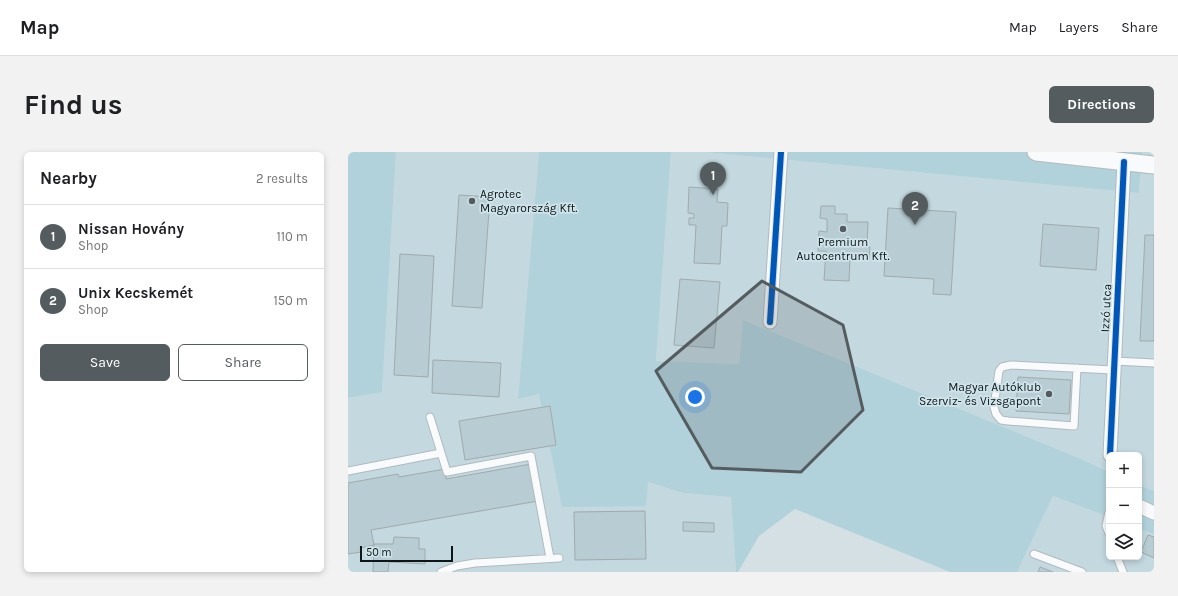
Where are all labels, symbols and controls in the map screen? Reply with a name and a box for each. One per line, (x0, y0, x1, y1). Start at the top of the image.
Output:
text: Map (20, 17, 59, 39)
text: Map (1009, 19, 1037, 36)
text: Layers (1059, 19, 1099, 36)
text: Share (1121, 19, 1158, 36)
button: Directions (1049, 86, 1154, 123)
text: Find us (24, 88, 123, 121)
pin: 1 (700, 162, 726, 195)
text: Nearby (40, 168, 97, 188)
text: 2 results (256, 171, 308, 186)
place label: Agrotec Magyarország Kft. (480, 187, 577, 215)
pin: 2 (902, 192, 928, 225)
marker: Agrotec Magyarország Kft. (467, 196, 477, 206)
text: Nissan Hovány (78, 220, 184, 238)
marker: Premium Autocentrum Kft. (838, 224, 848, 234)
text: 1 (51, 229, 55, 244)
text: 110 m (276, 229, 308, 244)
place label: Premium Autocentrum Kft. (796, 235, 890, 263)
text: Shop (78, 238, 108, 253)
street label: Izzó utca (1098, 283, 1114, 333)
text: Unix Kecskemét (78, 284, 193, 302)
text: 2 (49, 293, 57, 308)
text: 150 m (273, 293, 308, 308)
text: Shop (78, 302, 108, 317)
button: Save (40, 344, 170, 381)
button: Share (178, 344, 308, 381)
place label: Magyar Autóklub Szerviz- és Vizsgapont (919, 380, 1041, 408)
your location (685, 387, 705, 407)
marker: Magyar Autóklub Szerviz- és Vizsgapont (1044, 389, 1054, 399)
map controls (1106, 452, 1142, 560)
button: + (1106, 452, 1142, 488)
button: − (1106, 488, 1142, 524)
button: layers (1106, 524, 1142, 560)
scale bar (360, 544, 453, 563)
text: 50 m (366, 546, 392, 559)

